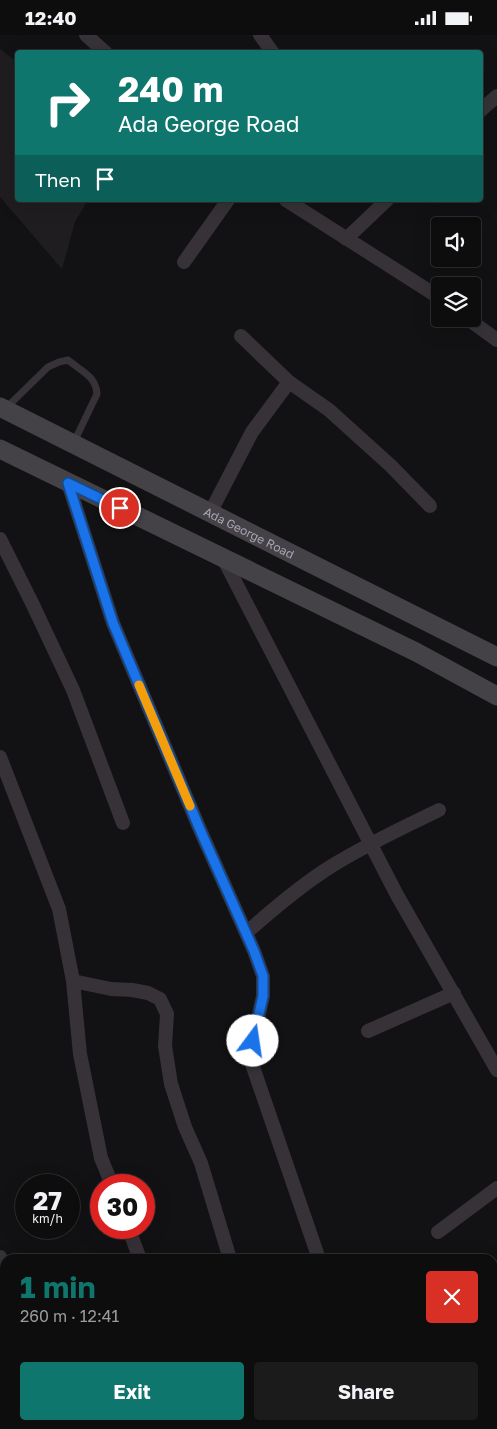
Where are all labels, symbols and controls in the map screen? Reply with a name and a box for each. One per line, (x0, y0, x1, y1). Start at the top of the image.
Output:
text: 12:40 (25, 6, 77, 29)
text: 240 m (118, 68, 223, 110)
icon: right (35, 70, 100, 135)
text: Ada George Road (118, 110, 300, 137)
icon: arrive (91, 165, 119, 193)
text: Then (35, 168, 81, 191)
map controls (431, 217, 481, 327)
button: sound (431, 217, 481, 267)
button: layers (431, 277, 481, 327)
pin (99, 487, 141, 529)
icon: arrive (106, 494, 134, 522)
street label: Ada George Road (202, 503, 297, 561)
position arrow (226, 1014, 278, 1066)
speed limit sign: 30 (90, 1174, 155, 1239)
text: 27 (33, 1185, 62, 1216)
text: km/h (32, 1211, 63, 1226)
text: 1 min (20, 1269, 96, 1305)
button: close (426, 1271, 478, 1323)
text: 260 m · 12:41 (20, 1306, 119, 1326)
button: Exit (20, 1362, 244, 1420)
button: Share (254, 1362, 478, 1420)

